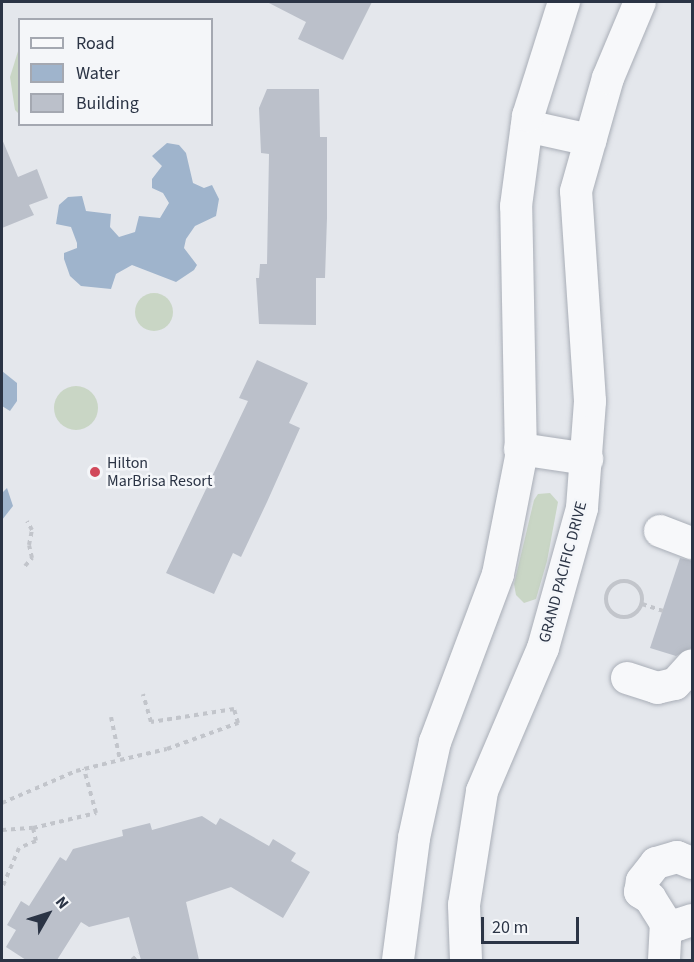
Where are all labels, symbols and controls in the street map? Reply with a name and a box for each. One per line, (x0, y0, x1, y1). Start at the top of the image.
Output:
legend (18, 18, 213, 126)
text: Road (76, 31, 115, 56)
text: Water (76, 61, 120, 86)
text: Building (76, 91, 139, 116)
place label: Hilton MarBrisa Resort (107, 453, 212, 491)
marker: Hilton MarBrisa Resort (88, 465, 102, 479)
street label: GRAND PACIFIC DRIVE (535, 499, 591, 645)
north arrow (18, 884, 78, 944)
text: N (50, 892, 74, 914)
scale bar (484, 905, 582, 943)
text: 20 m (492, 915, 528, 940)

